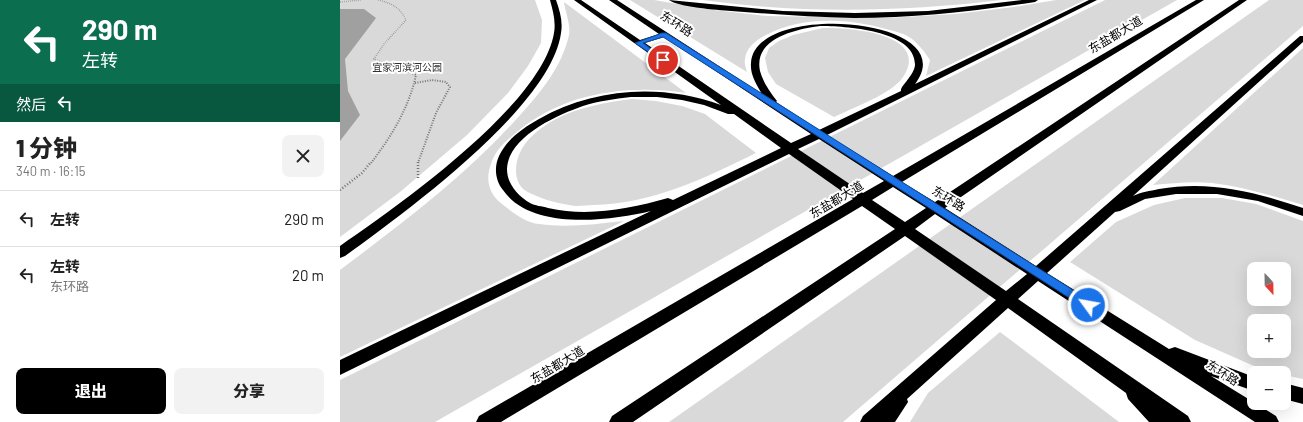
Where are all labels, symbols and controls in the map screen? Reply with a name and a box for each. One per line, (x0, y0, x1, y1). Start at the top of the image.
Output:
street label: 东环路 (658, 7, 696, 39)
text: 290 m (82, 12, 158, 46)
street label: 东盐都大道 (1086, 13, 1144, 55)
icon: left (16, 16, 68, 68)
pin (646, 43, 680, 77)
text: 左转 (82, 49, 118, 71)
icon: arrive (652, 49, 674, 71)
park label: 宜家河滨河公园 (372, 61, 442, 73)
icon: left (54, 92, 76, 114)
text: 然后 (16, 95, 46, 113)
text: 1 分钟 (16, 133, 77, 162)
button: close (282, 135, 324, 177)
text: 340 m · 16:15 (16, 163, 85, 179)
street label: 东盐都大道 (807, 178, 865, 220)
street label: 东环路 (930, 183, 968, 213)
icon: left (16, 208, 38, 230)
text: 左转 (50, 210, 80, 228)
text: 290 m (284, 210, 324, 228)
text: 左转 (50, 257, 80, 275)
north arrow (1247, 262, 1291, 306)
map controls (1247, 262, 1291, 410)
icon: left (16, 264, 38, 286)
text: 20 m (292, 266, 324, 284)
text: 东环路 (50, 278, 89, 294)
position arrow (1067, 284, 1109, 326)
button: + (1247, 314, 1291, 358)
street label: 东盐都大道 (528, 343, 586, 385)
street label: 东环路 (1204, 356, 1242, 388)
button: − (1247, 366, 1291, 410)
button: 退出 (16, 368, 166, 414)
button: 分享 (174, 368, 324, 414)

